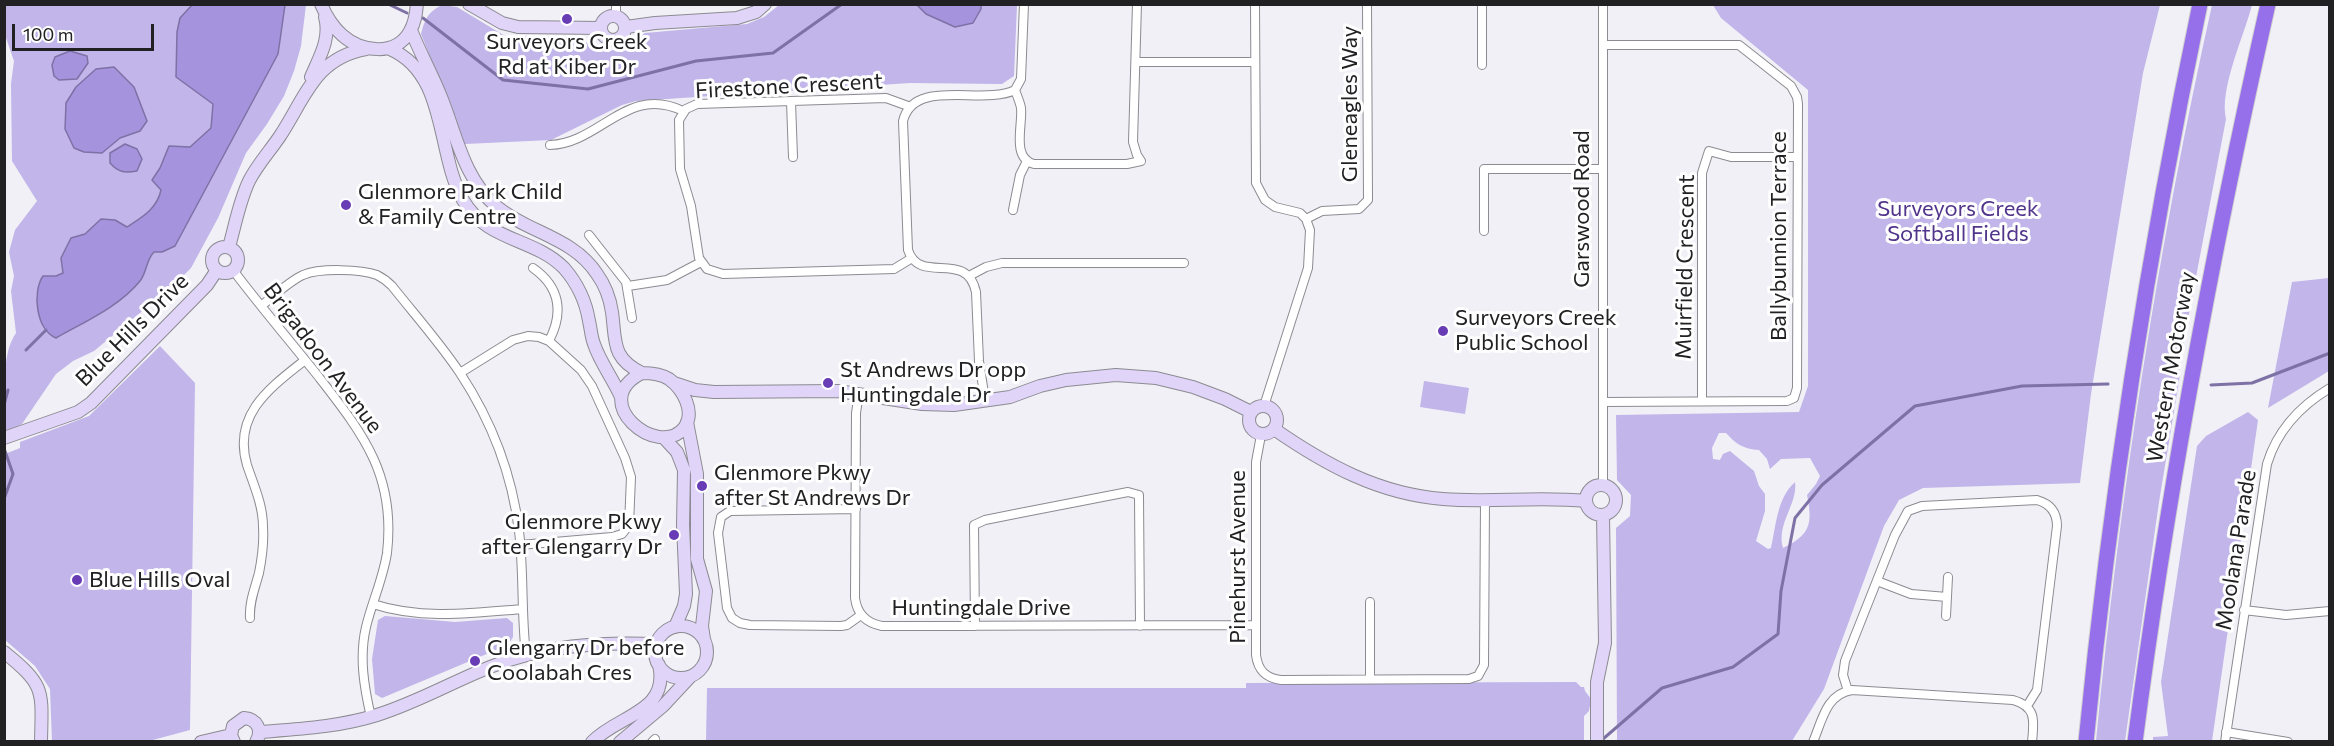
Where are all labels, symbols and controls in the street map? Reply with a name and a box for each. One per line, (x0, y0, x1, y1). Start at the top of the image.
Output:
scale bar (15, 12, 158, 50)
marker: Surveyors Creek Rd at Kiber Dr (560, 12, 574, 26)
text: 100 m (23, 23, 73, 45)
street label: Gleneagles Way (1337, 26, 1363, 182)
place label: Surveyors Creek Rd at Kiber Dr (486, 29, 648, 80)
street label: Firestone Crescent (695, 68, 883, 104)
street label: Garswood Road (1569, 130, 1595, 288)
street label: Ballybunnion Terrace (1766, 131, 1792, 341)
street label: Muirfield Crescent (1670, 174, 1700, 360)
place label: Glenmore Park Child & Family Centre (358, 179, 562, 230)
park label: Surveyors Creek Softball Fields (1877, 196, 2039, 248)
marker: Glenmore Park Child & Family Centre (339, 198, 353, 212)
street label: Blue Hills Drive (70, 268, 194, 392)
street label: Western Motorway (2141, 270, 2201, 464)
street label: Brigadoon Avenue (258, 278, 388, 438)
place label: Surveyors Creek Public School (1455, 305, 1617, 356)
marker: Surveyors Creek Public School (1436, 324, 1450, 338)
place label: St Andrews Dr opp Huntingdale Dr (840, 357, 1026, 408)
marker: St Andrews Dr opp Huntingdale Dr (821, 376, 835, 390)
place label: Glenmore Pkwy after St Andrews Dr (714, 460, 911, 512)
street label: Moolana Parade (2210, 468, 2262, 632)
street label: Pinehurst Avenue (1225, 470, 1251, 644)
marker: Glenmore Pkwy after St Andrews Dr (695, 479, 709, 493)
place label: Glenmore Pkwy after Glengarry Dr (481, 509, 662, 560)
marker: Glenmore Pkwy after Glengarry Dr (667, 528, 681, 542)
place label: Blue Hills Oval (89, 567, 231, 593)
marker: Blue Hills Oval (70, 573, 84, 587)
street label: Huntingdale Drive (891, 595, 1071, 621)
place label: Glengarry Dr before Coolabah Cres (487, 635, 684, 686)
marker: Glengarry Dr before Coolabah Cres (468, 654, 482, 668)

